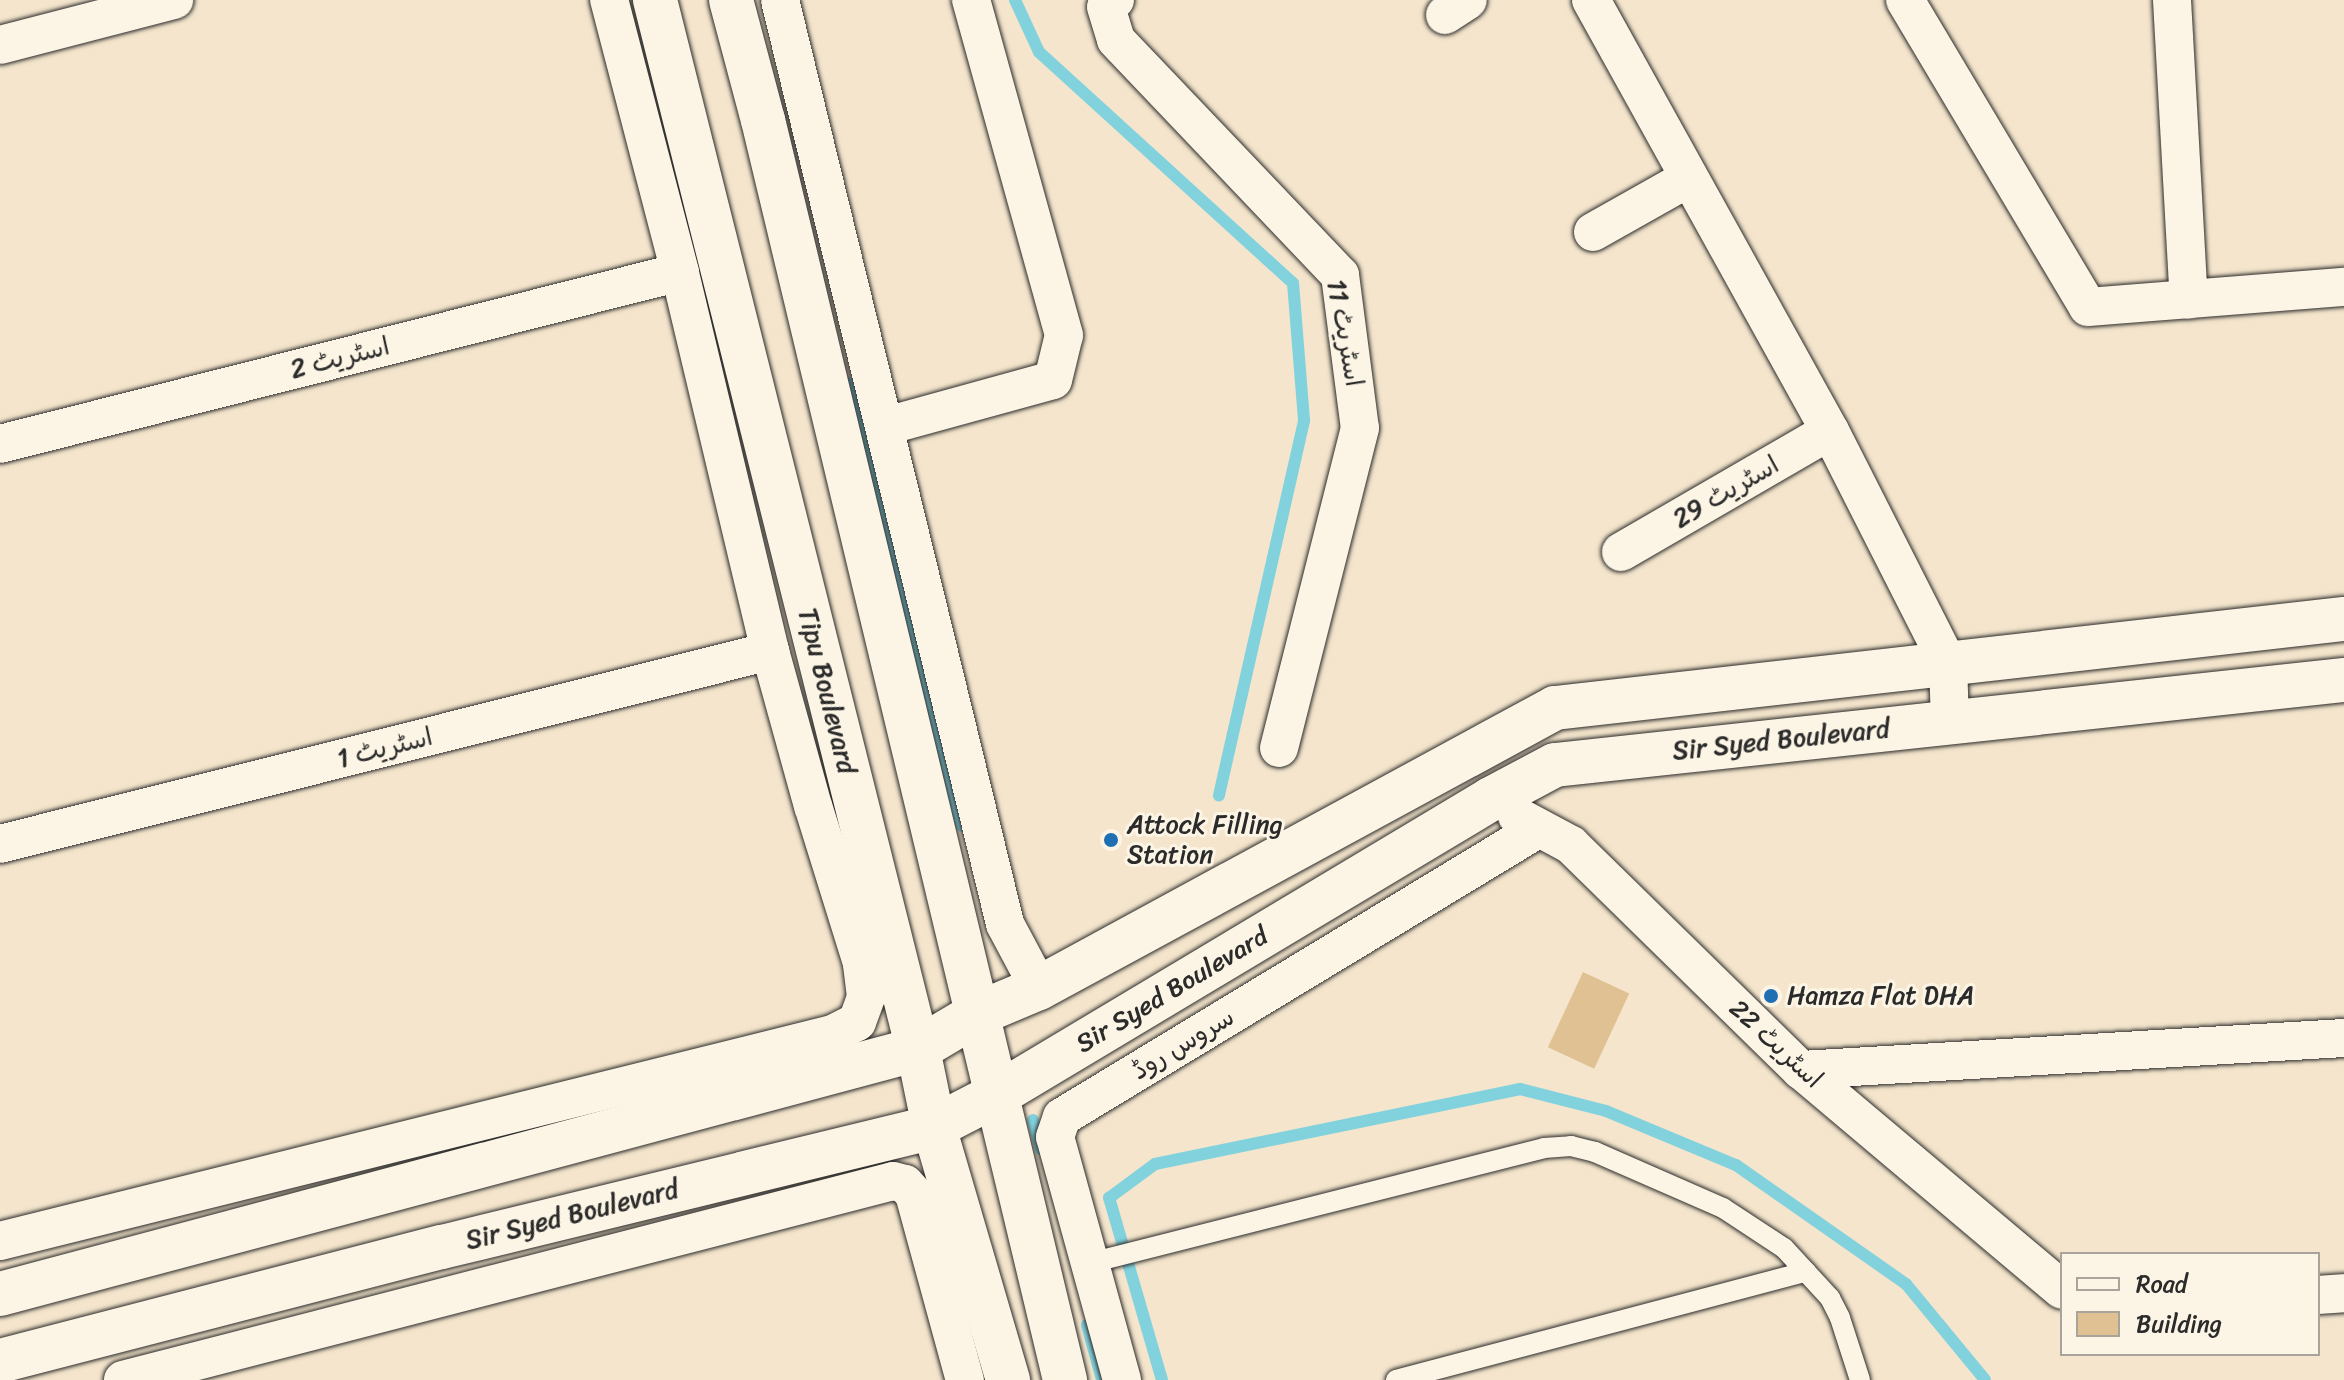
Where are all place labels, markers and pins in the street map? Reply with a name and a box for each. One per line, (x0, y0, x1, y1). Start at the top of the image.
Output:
place label: Attock Filling Station (1127, 809, 1283, 870)
marker: Attock Filling Station (1102, 831, 1120, 849)
place label: Hamza Flat DHA (1787, 980, 1974, 1012)
marker: Hamza Flat DHA (1762, 987, 1780, 1005)

